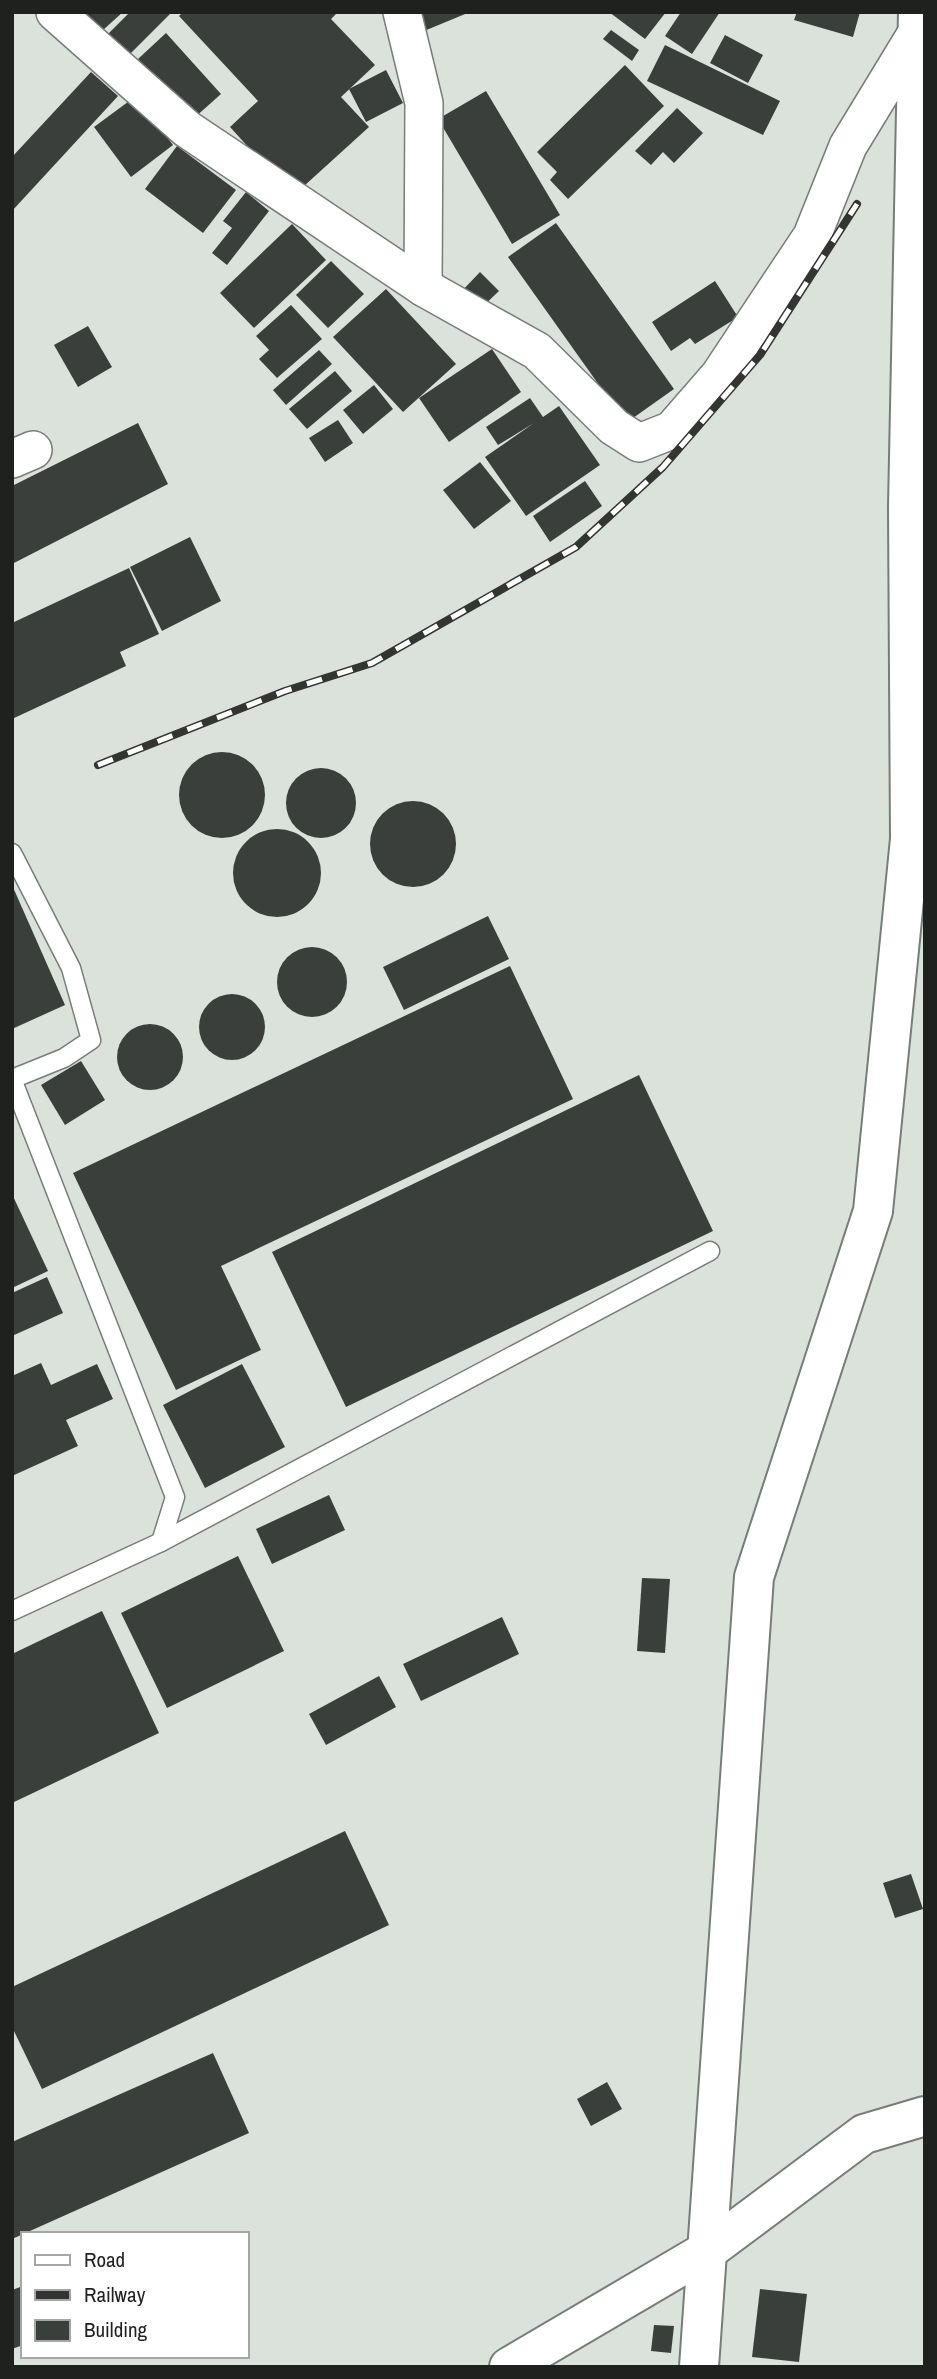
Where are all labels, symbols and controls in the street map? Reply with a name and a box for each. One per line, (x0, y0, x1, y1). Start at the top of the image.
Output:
legend (21, 2232, 248, 2358)
text: Road (84, 2245, 125, 2274)
text: Railway (84, 2280, 146, 2309)
text: Building (84, 2315, 148, 2344)

